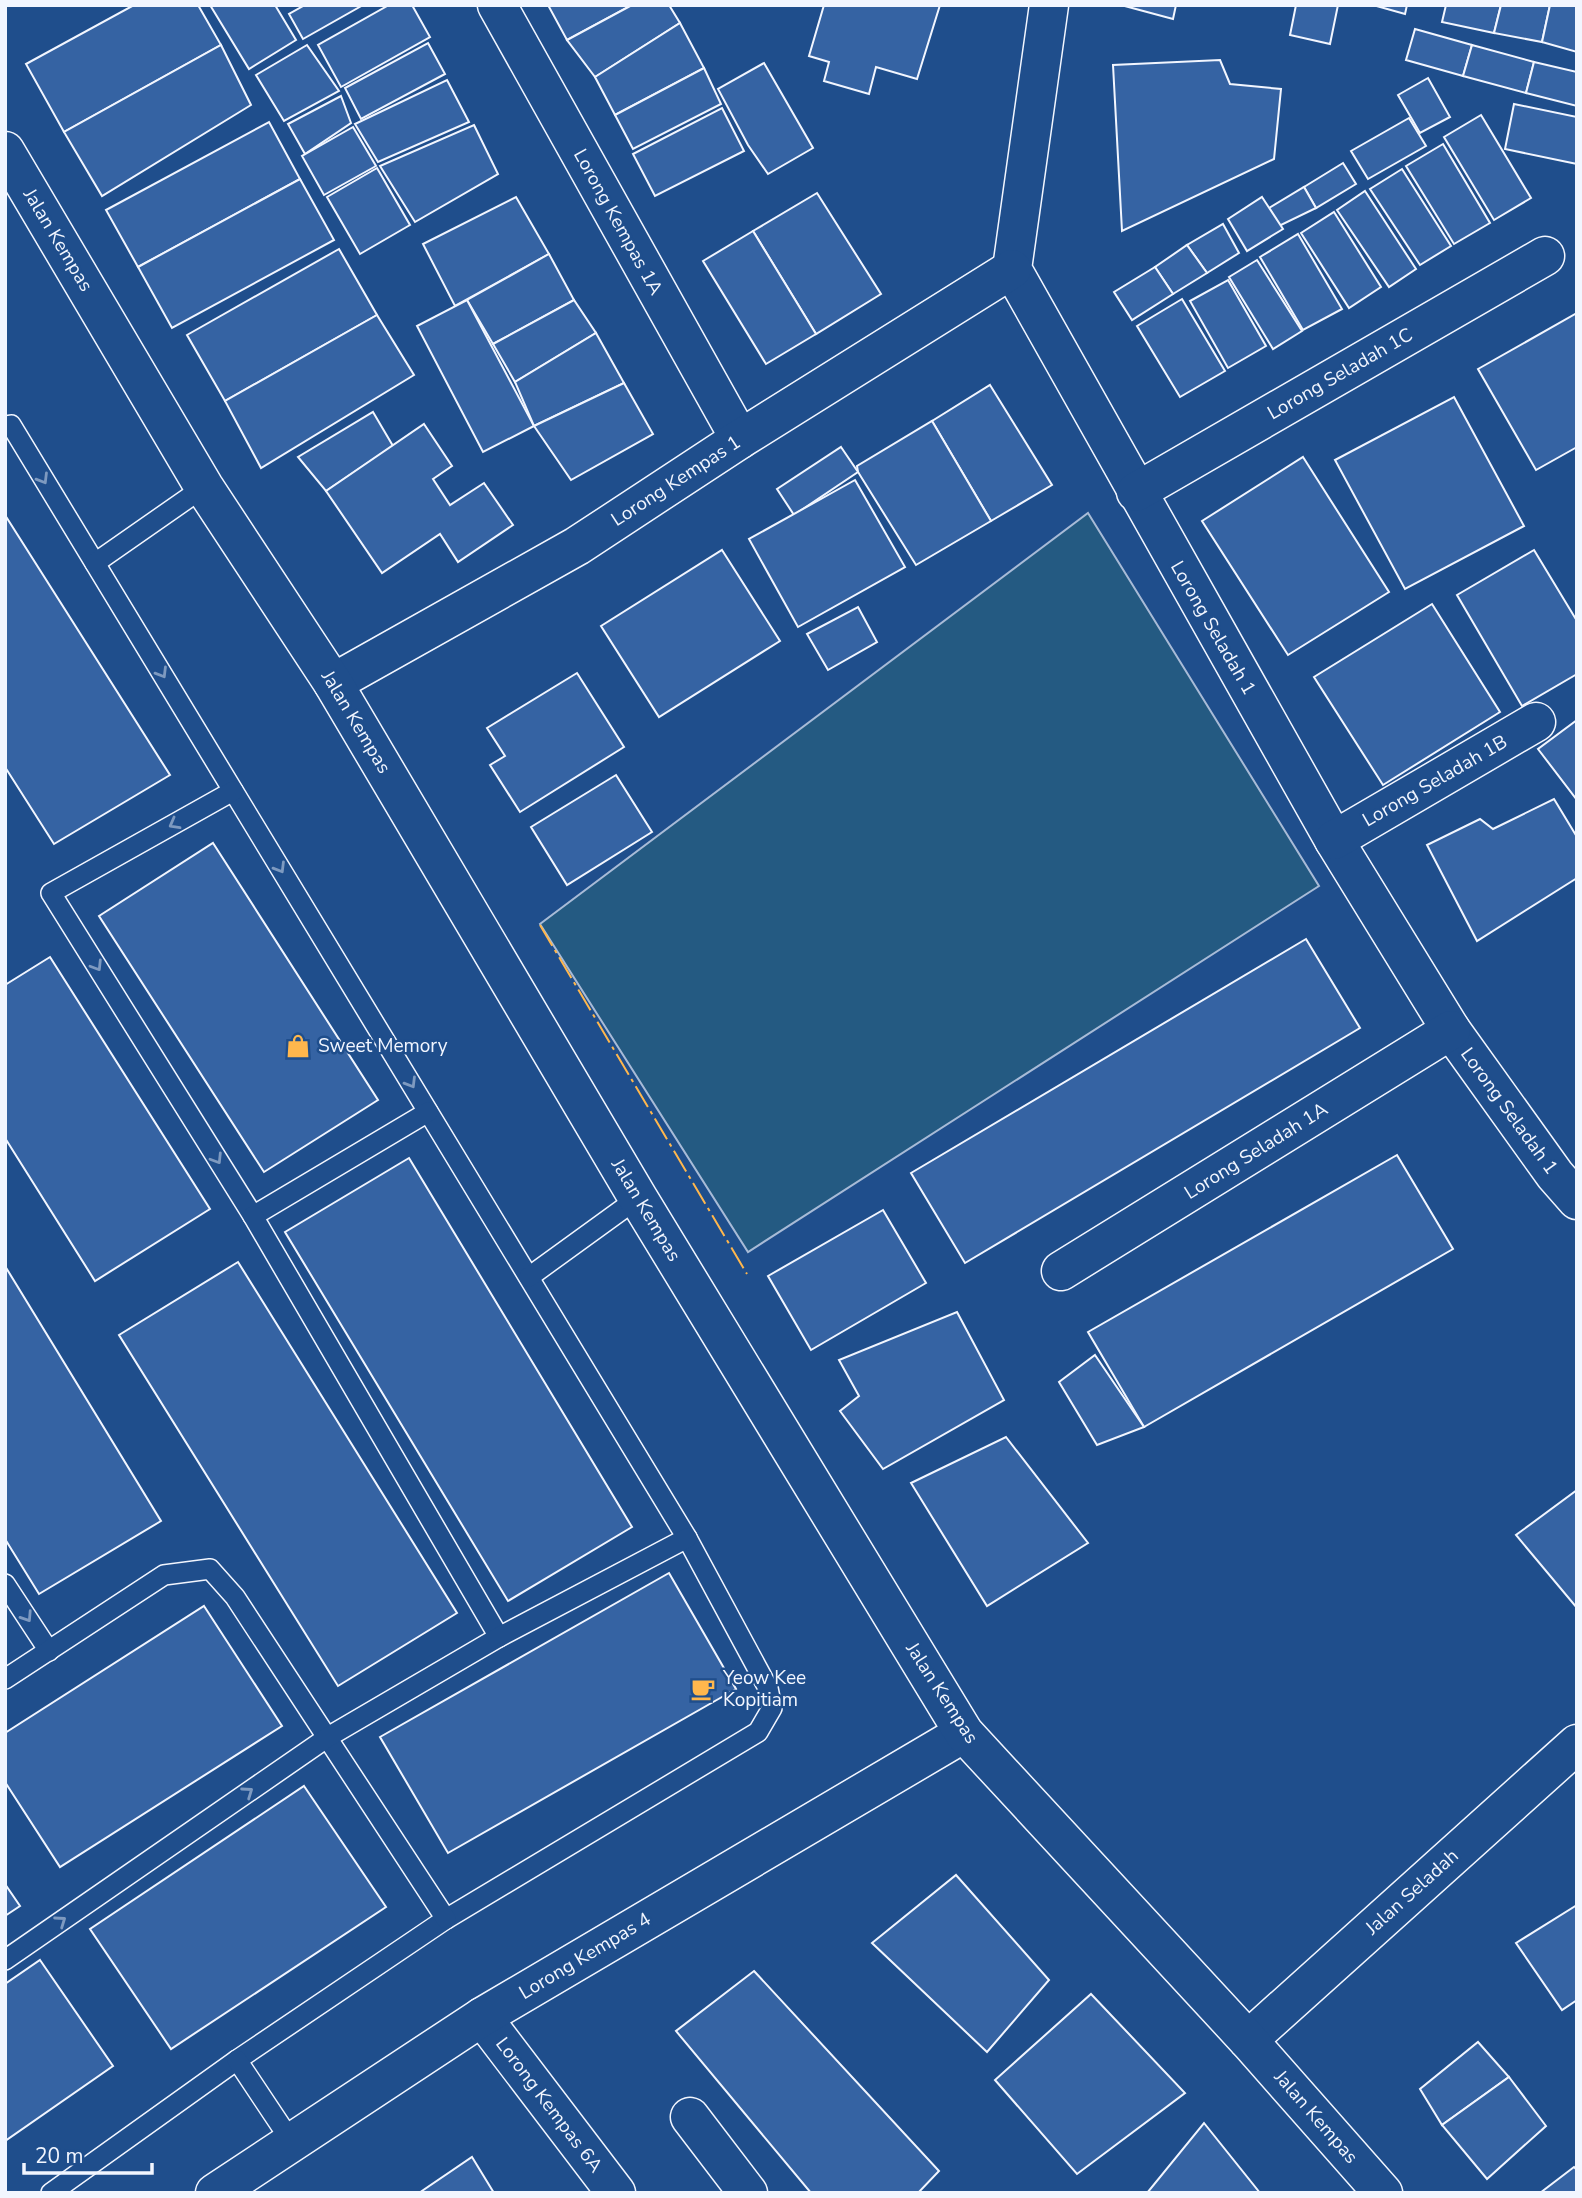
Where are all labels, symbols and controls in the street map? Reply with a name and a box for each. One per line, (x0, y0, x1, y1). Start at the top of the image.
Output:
street label: Lorong Kempas 1A (567, 144, 669, 300)
street label: Jalan Kempas (16, 183, 99, 296)
street label: Lorong Seladah 1C (1263, 322, 1417, 426)
street label: Lorong Kempas 1 (606, 429, 746, 533)
one-way arrow (35, 471, 48, 484)
street label: Lorong Seladah 1 (1164, 556, 1262, 700)
street label: Jalan Kempas (314, 665, 397, 778)
one-way arrow (153, 666, 166, 679)
street label: Lorong Seladah 1B (1358, 729, 1512, 833)
one-way arrow (168, 816, 181, 829)
one-way arrow (272, 860, 285, 873)
one-way arrow (88, 958, 101, 971)
shop icon: Sweet Memory (284, 1032, 312, 1060)
place label: Sweet Memory (318, 1033, 448, 1059)
street label: Lorong Seladah 1 (1454, 1042, 1564, 1180)
one-way arrow (402, 1076, 415, 1089)
street label: Lorong Seladah 1A (1179, 1096, 1333, 1206)
one-way arrow (209, 1151, 222, 1164)
street label: Jalan Kempas (604, 1153, 687, 1266)
one-way arrow (19, 1610, 32, 1623)
street label: Jalan Kempas (899, 1636, 984, 1749)
place label: Yeow Kee Kopitiam (722, 1665, 806, 1713)
cafe icon: Yeow Kee Kopitiam (689, 1675, 717, 1703)
one-way arrow (241, 1787, 254, 1800)
street label: Jalan Seladah (1359, 1843, 1464, 1941)
street label: Lorong Kempas 4 (514, 1906, 656, 2006)
one-way arrow (53, 1917, 66, 1929)
street label: Lorong Kempas 6A (489, 2032, 609, 2178)
street label: Jalan Kempas (1268, 2064, 1364, 2169)
scale bar (24, 2132, 152, 2176)
text: 20 m (35, 2142, 84, 2170)

